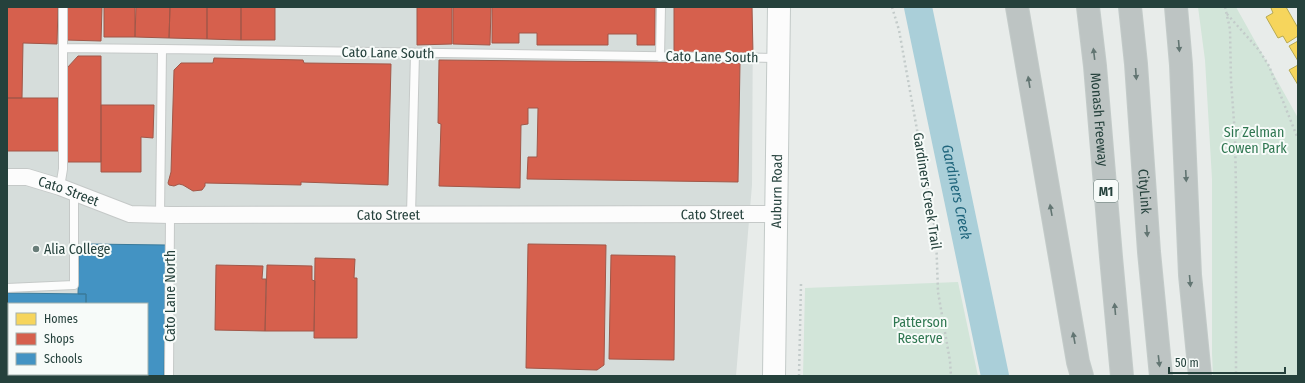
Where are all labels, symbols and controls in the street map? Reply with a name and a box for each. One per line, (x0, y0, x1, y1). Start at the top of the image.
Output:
one-way arrow (1176, 40, 1183, 52)
street label: Cato Lane South (341, 44, 435, 62)
street label: Cato Lane South (665, 48, 759, 66)
one-way arrow (1091, 48, 1097, 60)
one-way arrow (1133, 68, 1140, 80)
street label: Monash Freeway (1087, 72, 1112, 168)
one-way arrow (1026, 76, 1032, 88)
park label: Sir Zelman Cowen Park (1221, 124, 1287, 157)
street label: Gardiners Creek Trail (909, 131, 945, 251)
water label: Gardiners Creek (938, 143, 975, 242)
street label: Auburn Road (768, 154, 786, 228)
street label: CityLink (1135, 168, 1155, 215)
one-way arrow (1182, 170, 1189, 182)
street label: Cato Street (36, 172, 102, 210)
road number: M1 (1094, 180, 1118, 202)
one-way arrow (1048, 204, 1054, 216)
street label: Cato Street (357, 206, 421, 223)
street label: Cato Street (681, 206, 745, 223)
one-way arrow (1144, 225, 1151, 237)
place label: Alia College (44, 241, 111, 258)
marker: Alia College (31, 244, 41, 254)
street label: Cato Lane North (162, 250, 179, 342)
one-way arrow (1187, 275, 1194, 287)
legend (8, 303, 148, 375)
one-way arrow (1112, 303, 1119, 315)
text: Homes (44, 312, 78, 326)
park label: Patterson Reserve (893, 314, 947, 347)
text: Shops (44, 332, 74, 346)
one-way arrow (1071, 332, 1077, 344)
scale bar (1169, 349, 1285, 375)
text: Schools (44, 352, 82, 366)
one-way arrow (1156, 355, 1162, 367)
text: 50 m (1175, 356, 1199, 370)

